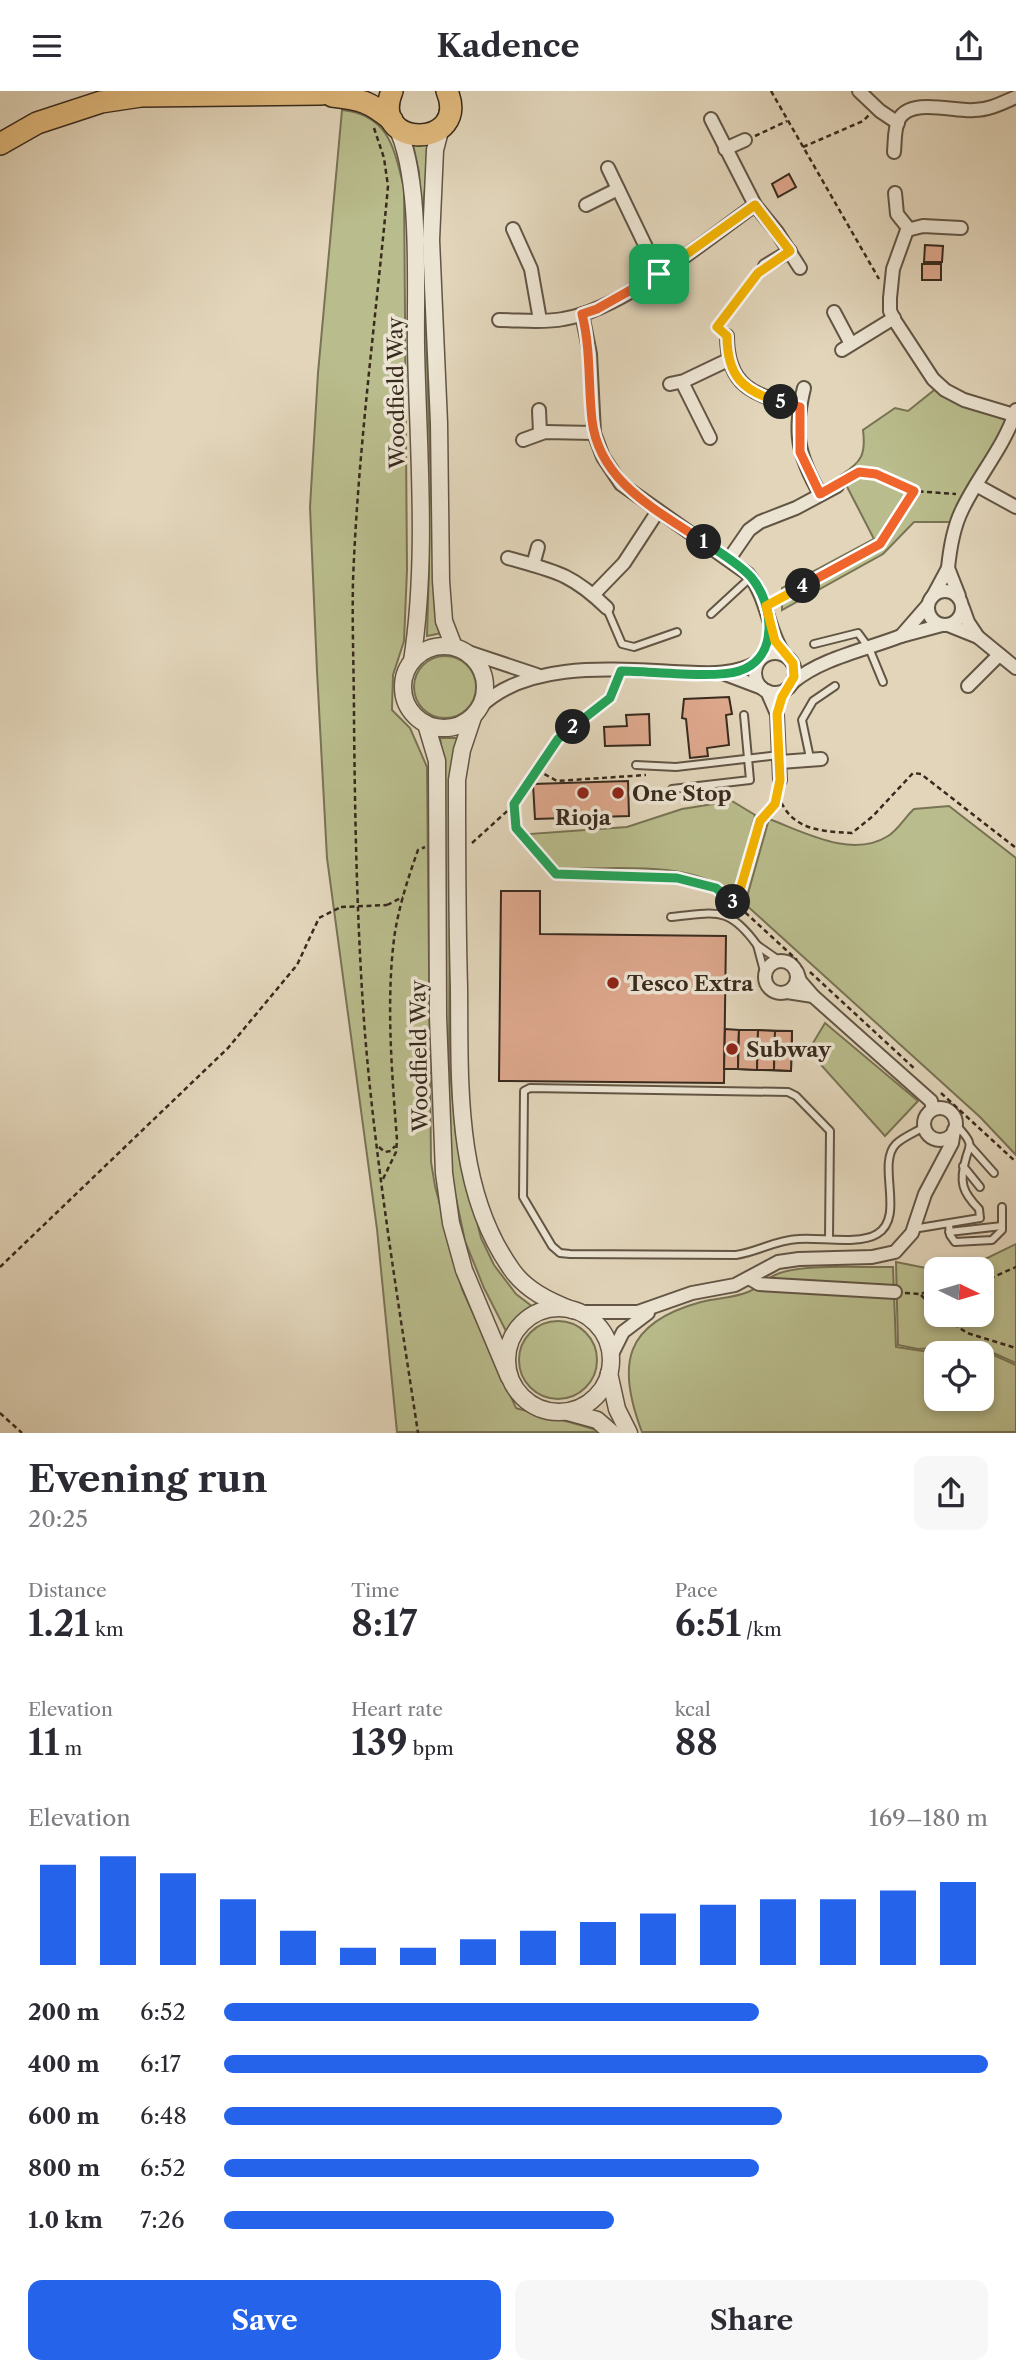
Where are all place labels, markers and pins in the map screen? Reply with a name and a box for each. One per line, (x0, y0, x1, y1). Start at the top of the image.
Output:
pin (629, 244, 689, 304)
pin: 5 (764, 385, 798, 419)
pin: 1 (686, 525, 722, 559)
pin: 4 (786, 568, 820, 603)
pin: 2 (556, 709, 590, 745)
place label: One Stop (632, 781, 732, 806)
marker: Rioja (575, 785, 591, 801)
marker: One Stop (610, 785, 626, 801)
place label: Rioja (555, 805, 612, 830)
pin: 3 (716, 885, 750, 919)
place label: Tesco Extra (627, 971, 754, 996)
marker: Tesco Extra (605, 975, 621, 991)
place label: Subway (746, 1037, 832, 1062)
marker: Subway (724, 1041, 740, 1057)

